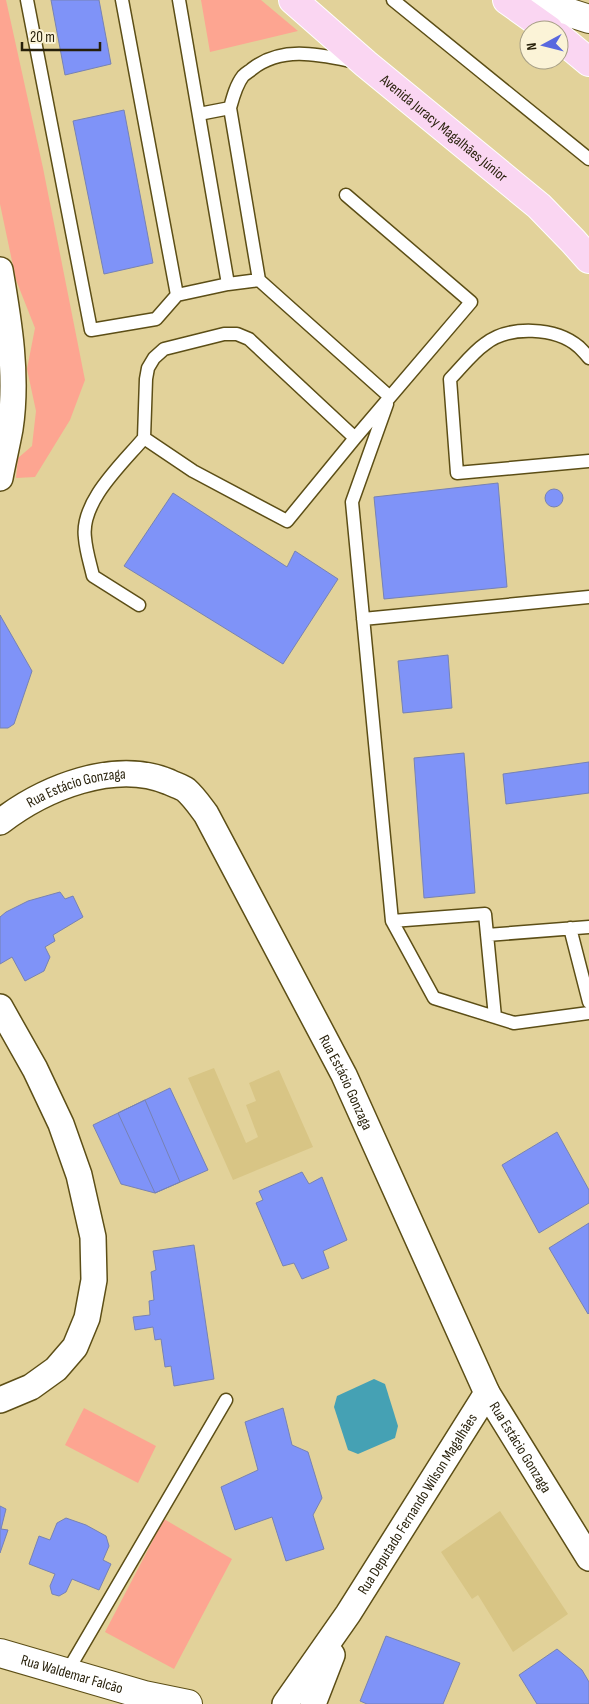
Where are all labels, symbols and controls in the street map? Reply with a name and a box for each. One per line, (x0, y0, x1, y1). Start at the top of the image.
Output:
scale bar (22, 20, 100, 52)
north arrow (519, 20, 569, 70)
text: 20 m (30, 28, 55, 47)
text: N (523, 42, 540, 51)
street label: Avenida Juracy Magalhães Júnior (376, 70, 512, 186)
street label: Rua Estácio Gonzaga (23, 764, 126, 812)
street label: Rua Estácio Gonzaga (315, 1031, 377, 1133)
street label: Rua Estácio Gonzaga (485, 1398, 556, 1497)
street label: Rua Deputado Fernando Wilson Magalhães (353, 1410, 481, 1598)
street label: Rua Waldemar Falcão (19, 1650, 125, 1698)

